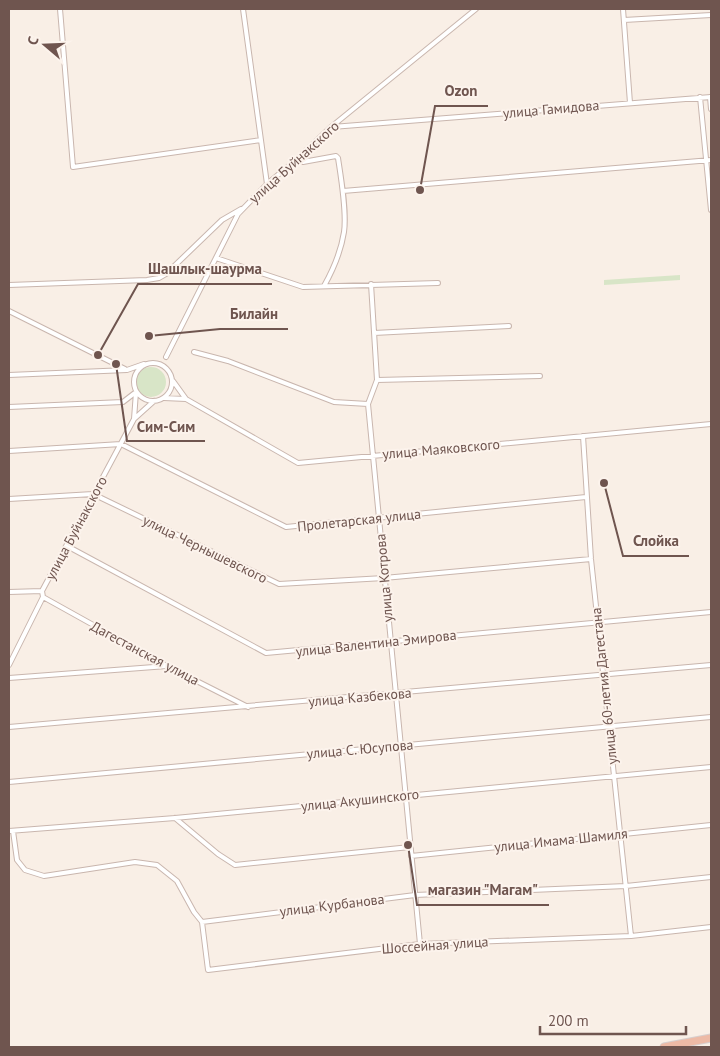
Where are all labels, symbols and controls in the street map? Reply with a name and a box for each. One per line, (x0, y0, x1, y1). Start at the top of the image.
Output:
north arrow (20, 20, 70, 70)
text: С (23, 34, 43, 47)
callout: Ozon (435, 76, 488, 106)
text: Ozon (445, 81, 477, 100)
street label: улица Гамидова (502, 96, 600, 122)
street label: улица Буйнакского (245, 117, 343, 207)
callout: Шашлык-шаурма (138, 254, 272, 284)
text: Шашлык-шаурма (148, 259, 262, 278)
callout: Билайн (220, 299, 288, 329)
text: Билайн (230, 304, 278, 323)
callout: Сим-Сим (127, 411, 205, 441)
text: Сим-Сим (137, 417, 195, 436)
street label: улица Маяковского (382, 435, 500, 463)
street label: улица Буйнакского (41, 473, 111, 583)
street label: Пролетарская улица (296, 505, 422, 535)
street label: улица Чернышевского (140, 511, 270, 587)
callout: Слойка (623, 526, 689, 556)
text: Слойка (633, 531, 679, 550)
street label: улица Котрова (371, 533, 397, 623)
street label: улица 60-летия Дагестана (587, 606, 621, 765)
street label: Дагестанская улица (88, 617, 202, 689)
street label: улица Валентина Эмирова (295, 626, 457, 660)
street label: улица Казбекова (308, 684, 412, 710)
street label: улица С. Юсупова (306, 735, 414, 763)
street label: улица Акушинского (300, 785, 420, 815)
street label: улица Имама Шамиля (493, 824, 629, 856)
callout: магазин "Магам" (417, 875, 549, 905)
text: магазин "Магам" (428, 880, 538, 899)
street label: улица Курбанова (279, 890, 385, 920)
street label: Шоссейная улица (381, 932, 489, 958)
scale bar (540, 1004, 686, 1036)
text: 200 m (548, 1011, 589, 1030)

